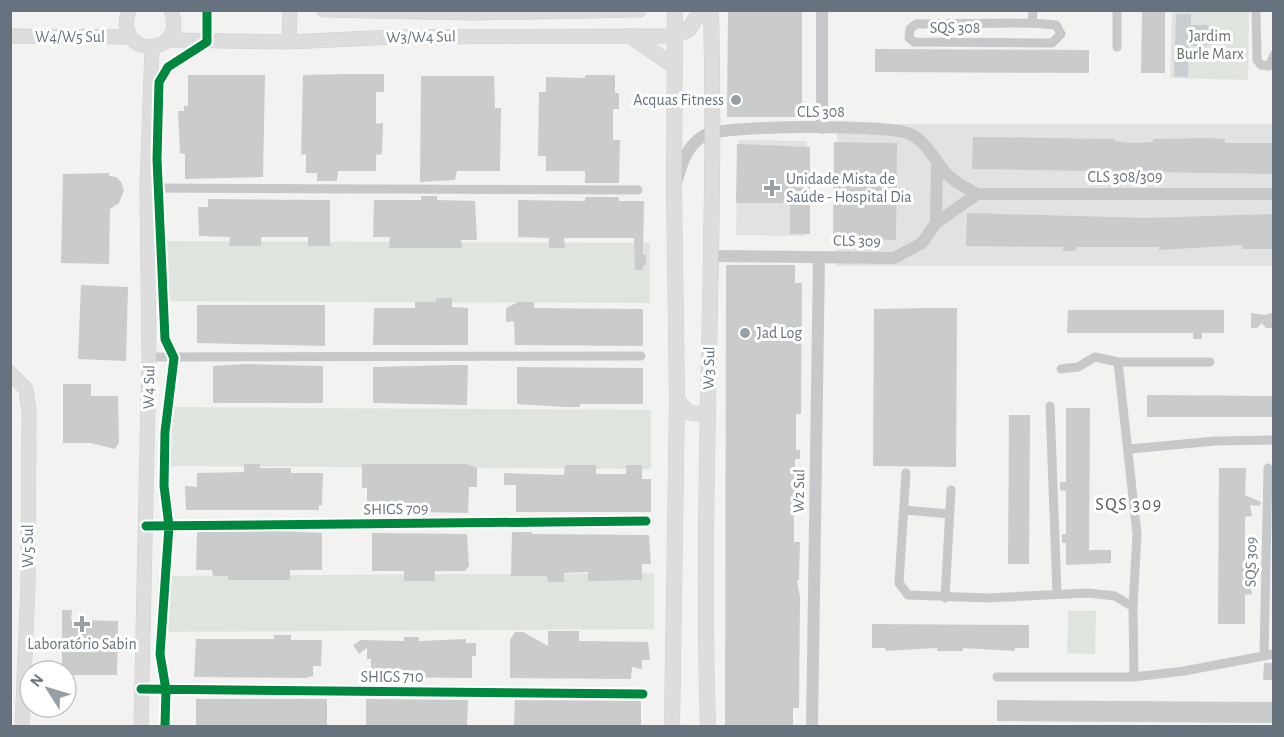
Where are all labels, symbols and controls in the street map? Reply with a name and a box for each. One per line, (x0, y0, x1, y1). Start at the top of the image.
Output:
street label: SQS 308 (930, 20, 980, 37)
street label: W3/W4 Sul (386, 28, 456, 46)
park label: Jardim Burle Marx (1176, 28, 1244, 62)
street label: W4/W5 Sul (35, 29, 105, 45)
place label: Acquas Fitness (633, 92, 724, 108)
marker: Acquas Fitness (729, 93, 743, 107)
street label: CLS 308 (797, 104, 845, 120)
street label: CLS 308/309 (1088, 169, 1162, 185)
place label: Unidade Mista de Saúde - Hospital Dia (786, 171, 912, 205)
marker: Unidade Mista de Saúde - Hospital Dia (763, 179, 781, 197)
street label: CLS 309 (833, 233, 881, 249)
place label: Jad Log (757, 325, 802, 341)
marker: Jad Log (738, 326, 752, 340)
street label: W3 Sul (701, 346, 717, 390)
street label: W4 Sul (141, 365, 157, 409)
street label: W2 Sul (791, 469, 807, 513)
district label: SQS 309 (1095, 496, 1163, 514)
street label: SHIGS 709 (363, 500, 429, 518)
street label: W5 Sul (20, 524, 36, 568)
street label: SQS 309 (1243, 537, 1260, 587)
marker: Laboratório Sabin (73, 615, 91, 633)
place label: Laboratório Sabin (27, 636, 137, 652)
north arrow (18, 659, 78, 719)
street label: SHIGS 710 (361, 669, 423, 685)
text: N (27, 671, 47, 690)

